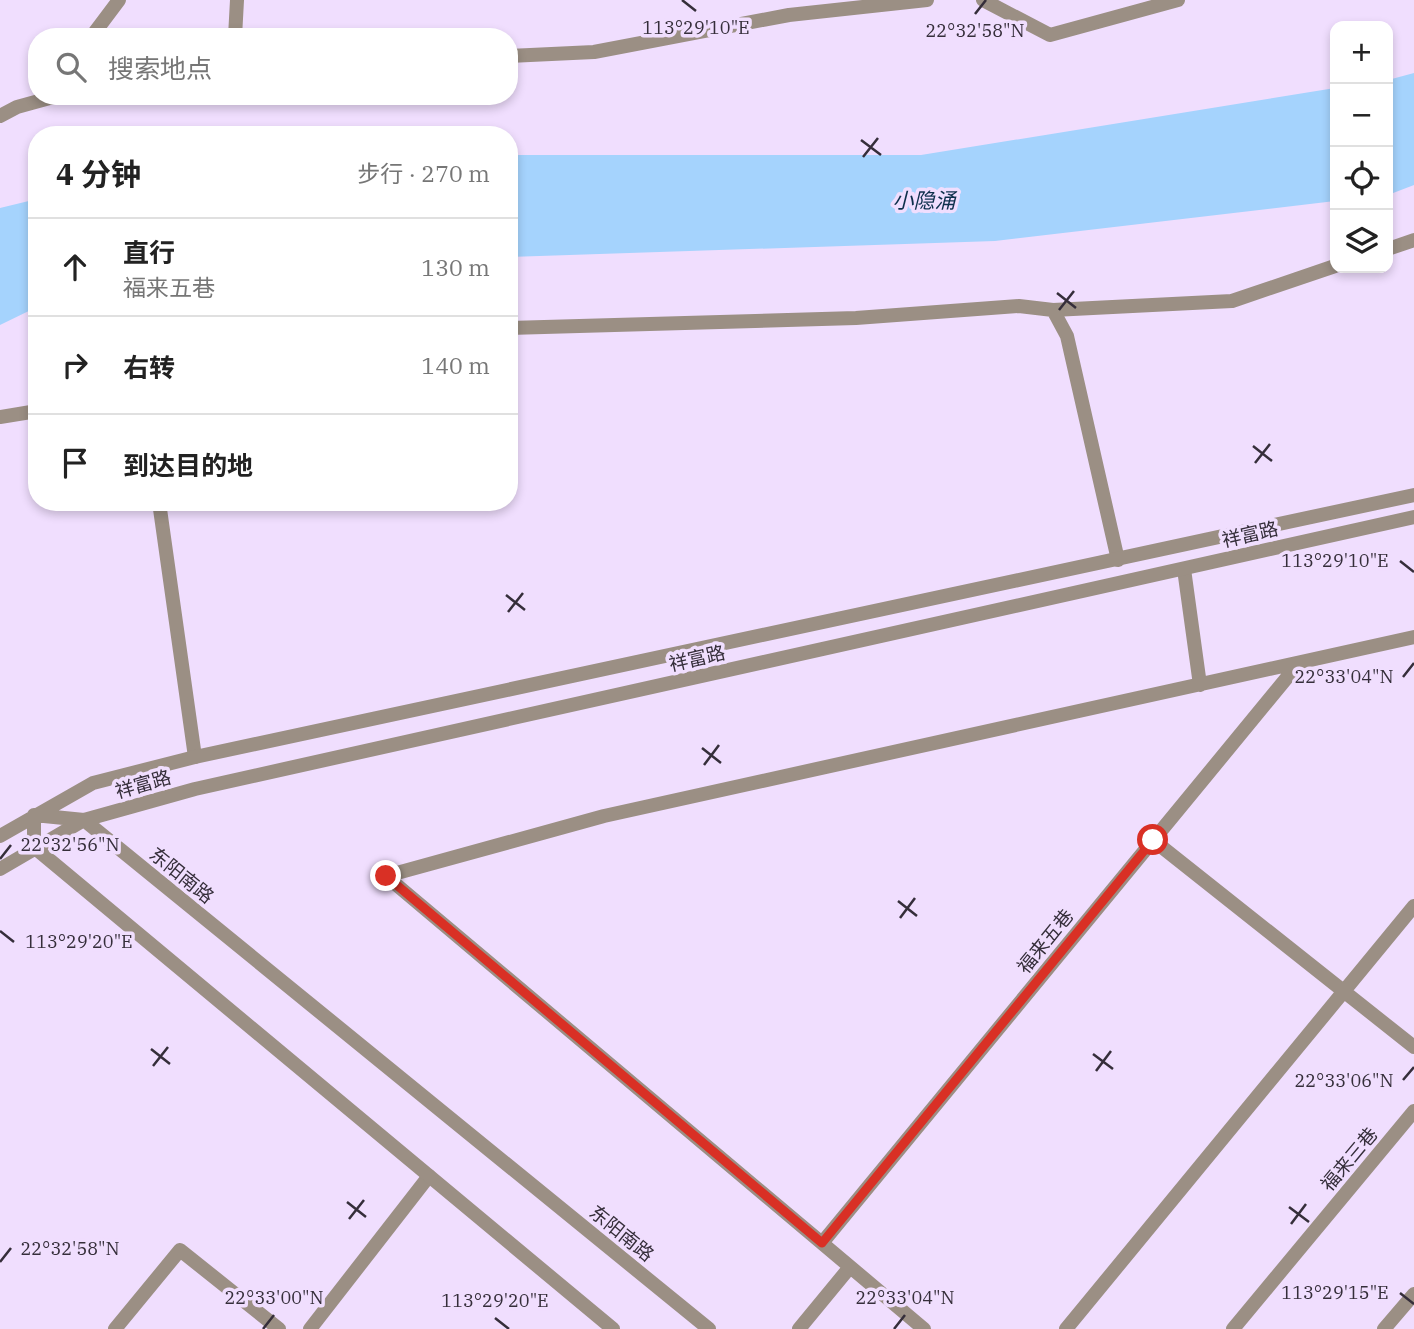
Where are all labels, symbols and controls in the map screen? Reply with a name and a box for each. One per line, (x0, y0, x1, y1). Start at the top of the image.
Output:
text: 113°29'10"E (642, 16, 750, 39)
text: 22°32'58"N (926, 19, 1025, 42)
map controls (1330, 21, 1393, 273)
button: + (1330, 21, 1393, 84)
search box (28, 28, 518, 105)
icon: search (52, 48, 90, 86)
text: 搜索地点 (108, 51, 212, 85)
button: − (1330, 84, 1393, 147)
button: locate (1330, 147, 1393, 210)
text: 4 分钟 (56, 154, 141, 193)
text: 步行 · 270 m (357, 158, 490, 188)
water label: 小隐涌 (893, 186, 957, 214)
button: layers (1330, 210, 1393, 273)
text: 直行 (123, 235, 175, 269)
icon: ahead (56, 248, 94, 286)
text: 130 m (421, 252, 490, 282)
text: 福来五巷 (123, 272, 215, 302)
icon: right (56, 346, 94, 384)
text: 右转 (123, 350, 175, 384)
text: 140 m (421, 350, 490, 380)
icon: arrive (56, 444, 94, 482)
text: 到达目的地 (123, 448, 253, 482)
street label: 祥富路 (1220, 516, 1280, 552)
text: 113°29'10"E (1281, 549, 1389, 572)
street label: 祥富路 (667, 640, 727, 676)
text: 22°33'04"N (1295, 665, 1394, 688)
street label: 祥富路 (112, 765, 174, 803)
route start (1137, 824, 1168, 855)
text: 22°32'56"N (21, 833, 120, 856)
street label: 东阳南路 (145, 842, 219, 908)
route end (370, 860, 401, 891)
street label: 福来五巷 (1012, 904, 1078, 978)
text: 113°29'20"E (25, 930, 133, 953)
text: 22°33'06"N (1295, 1069, 1394, 1092)
street label: 福来三巷 (1315, 1122, 1383, 1196)
street label: 东阳南路 (585, 1200, 659, 1266)
text: 22°32'58"N (21, 1237, 120, 1260)
text: 113°29'15"E (1281, 1281, 1389, 1304)
text: 22°33'00"N (225, 1286, 324, 1309)
text: 22°33'04"N (856, 1286, 955, 1309)
text: 113°29'20"E (441, 1289, 549, 1312)

